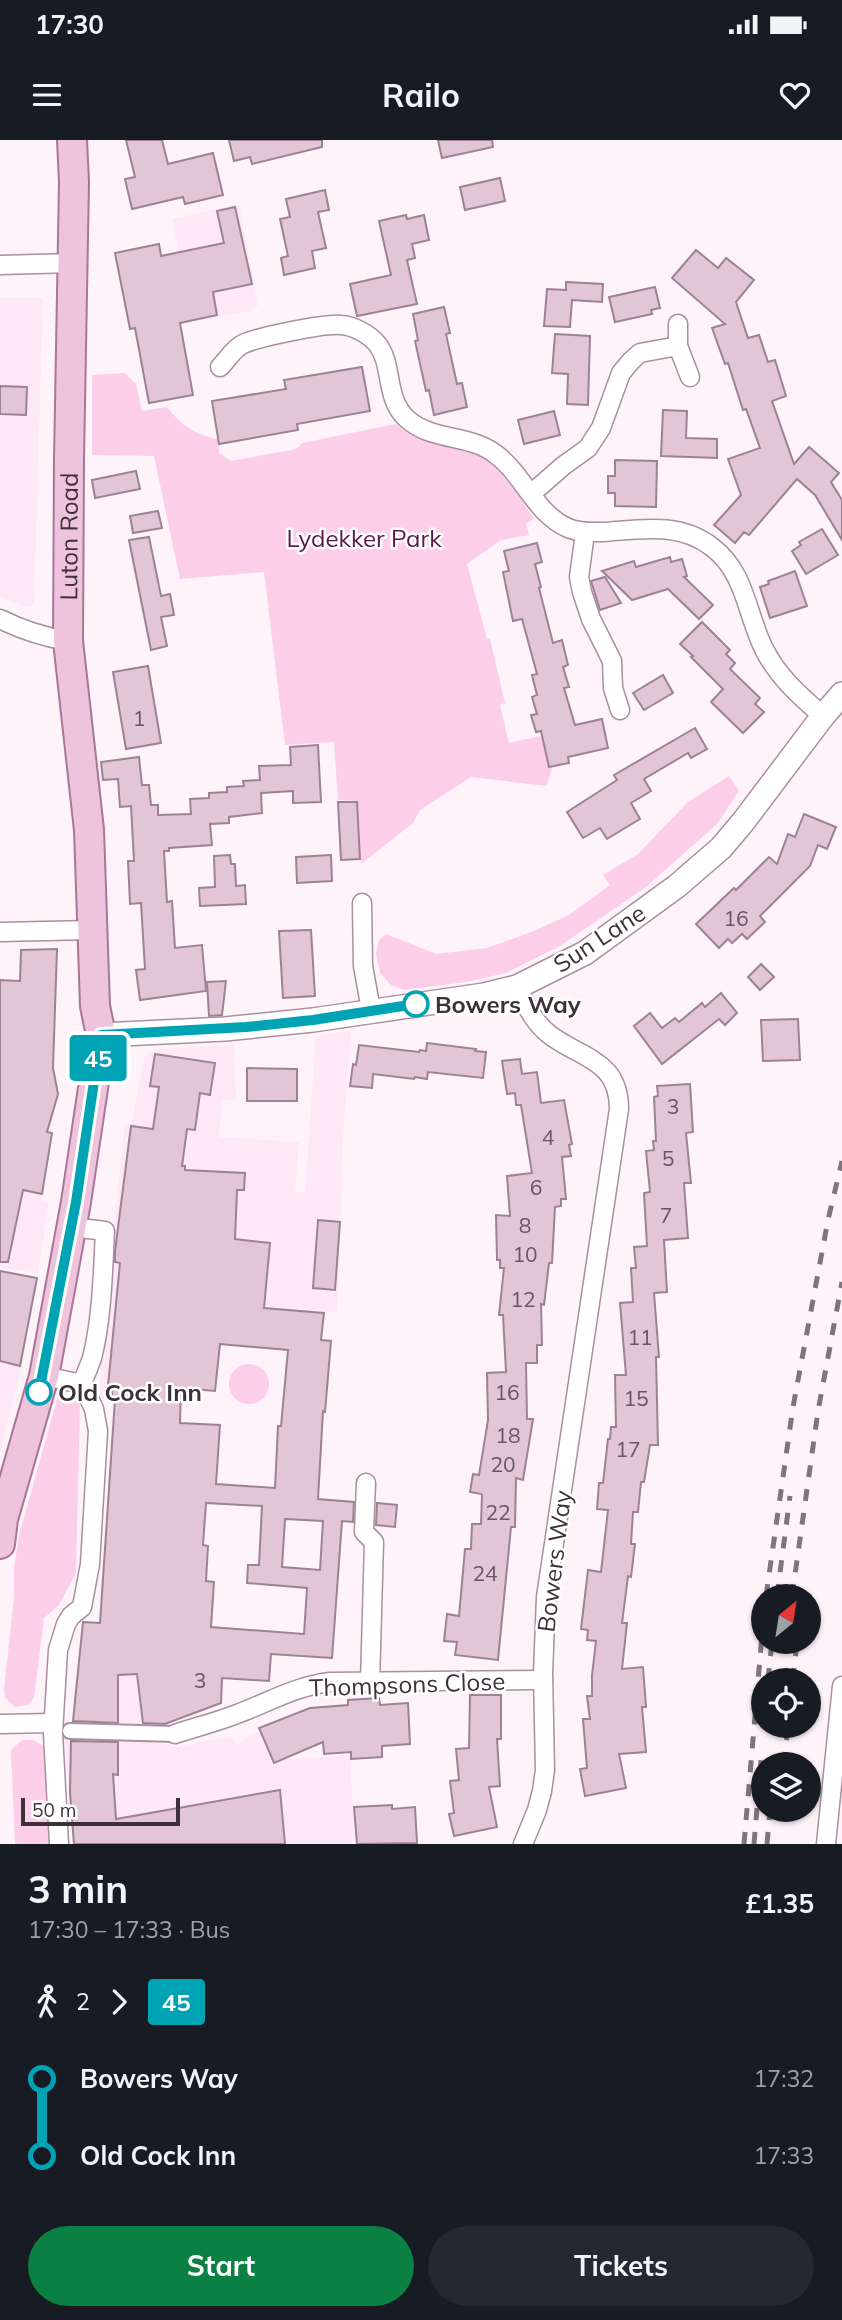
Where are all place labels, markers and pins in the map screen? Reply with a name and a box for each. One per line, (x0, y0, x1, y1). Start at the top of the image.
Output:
place label: Bowers Way (435, 989, 582, 1019)
marker: Bowers Way (403, 991, 429, 1017)
place label: Old Cock Inn (58, 1377, 202, 1407)
marker: Old Cock Inn (26, 1379, 52, 1405)

